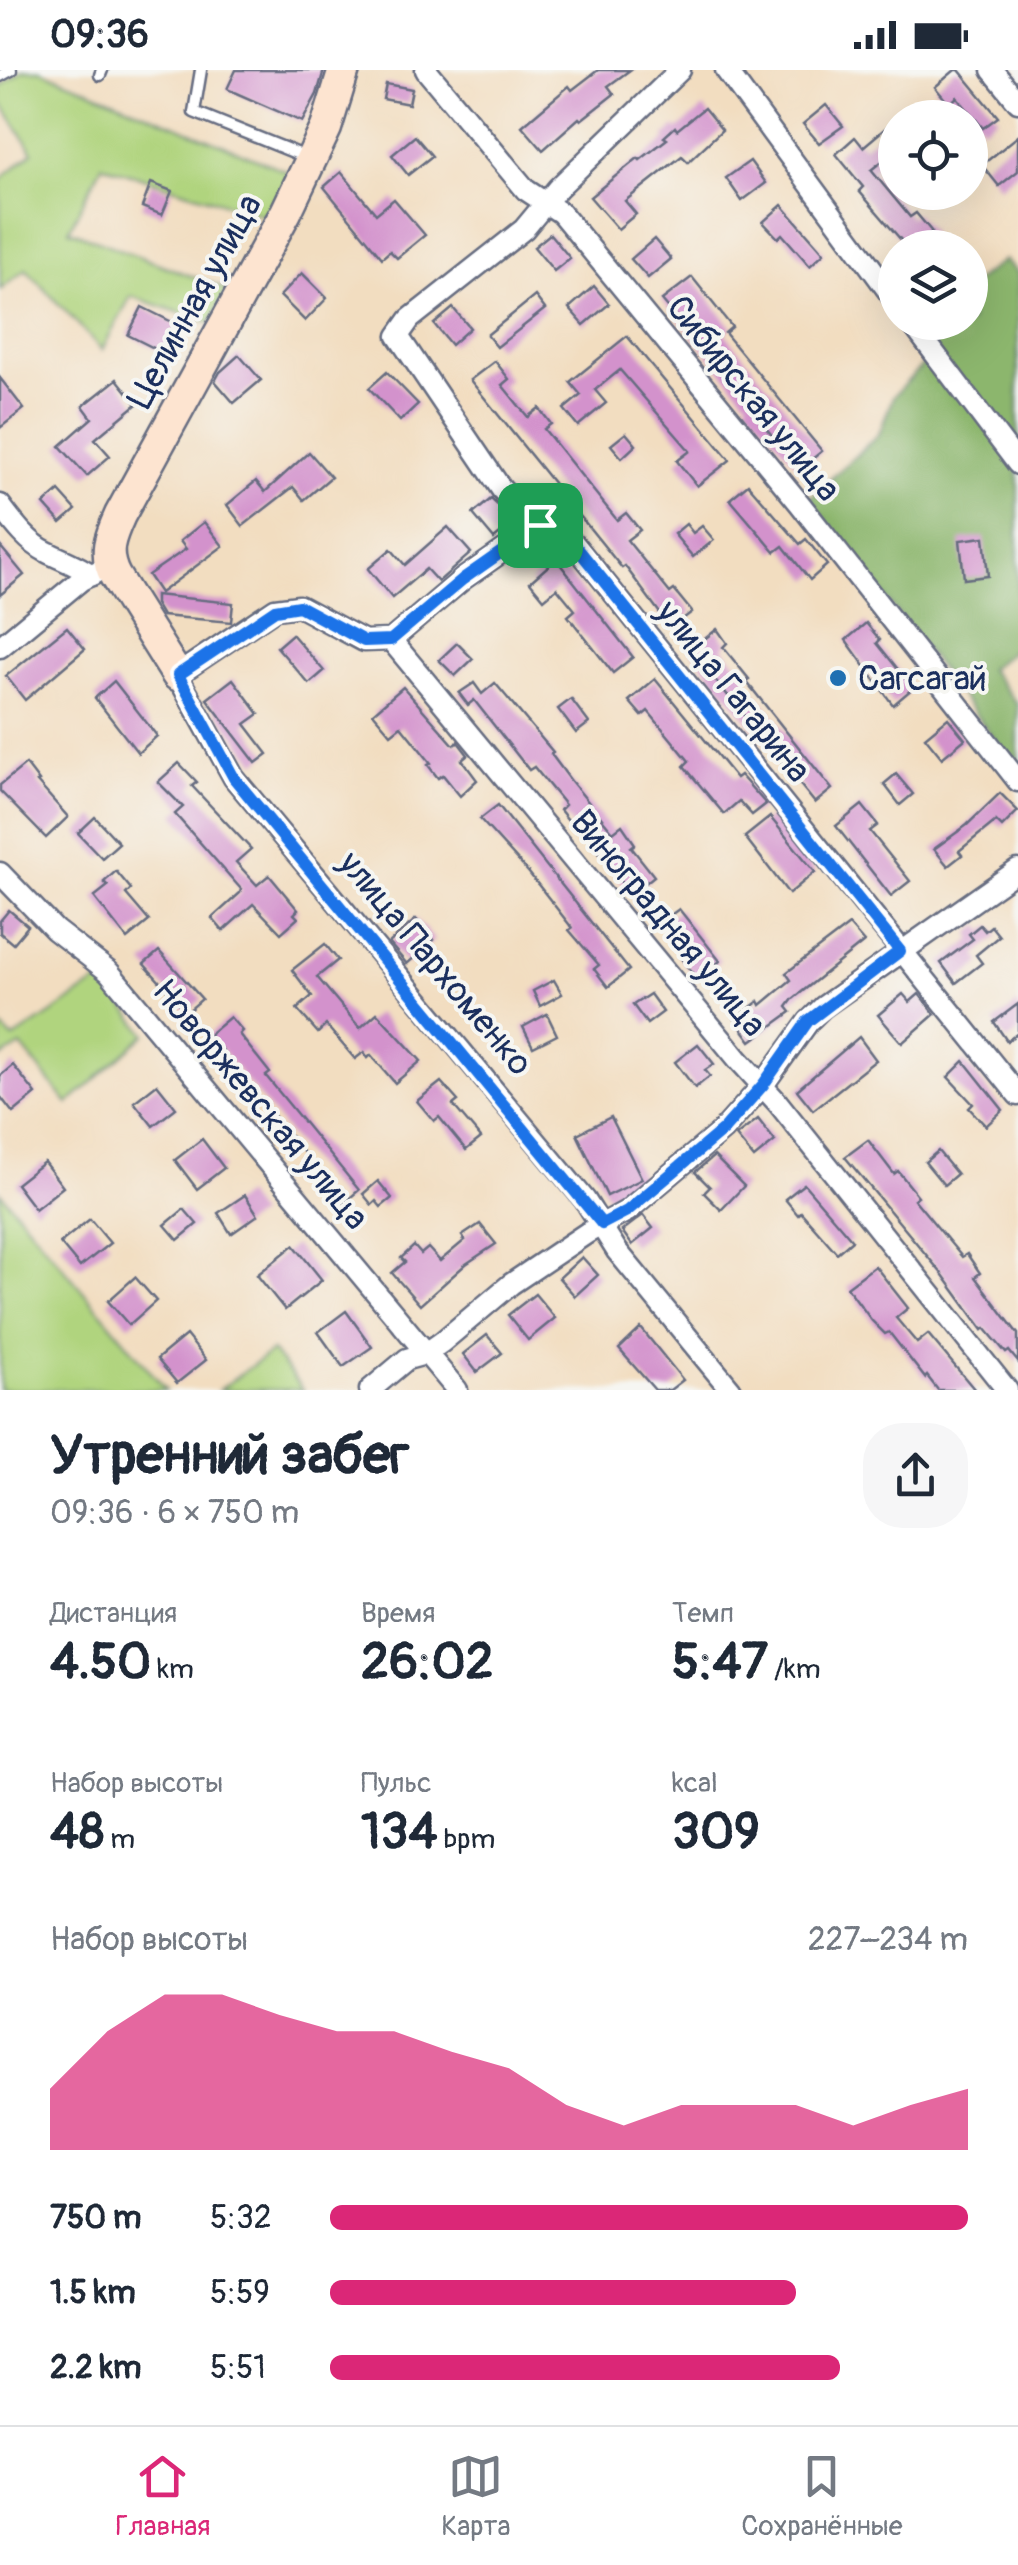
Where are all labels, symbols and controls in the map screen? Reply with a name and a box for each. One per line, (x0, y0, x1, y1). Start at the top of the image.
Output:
text: 09:36 (50, 11, 149, 59)
map controls (878, 100, 988, 340)
button: locate (878, 100, 988, 210)
street label: Целинная улица (118, 187, 272, 416)
button: layers (878, 230, 988, 340)
street label: Сибирская улица (657, 287, 850, 511)
pin (498, 483, 583, 568)
icon: arrive (513, 498, 568, 553)
street label: улица Гагарина (646, 591, 820, 792)
place label: Сагсагай (858, 657, 987, 701)
marker: Сагсагай (827, 667, 849, 689)
street label: Виноградная улица (561, 801, 776, 1046)
street label: улица Пархоменко (328, 842, 542, 1085)
street label: Новоржевская улица (143, 970, 378, 1239)
text: Утренний забег (50, 1421, 409, 1490)
button: share (863, 1423, 968, 1528)
text: 09:36 · 6 × 750 m (50, 1493, 299, 1533)
text: Дистанция (50, 1596, 177, 1631)
text: Время (361, 1596, 435, 1631)
text: Темп (672, 1596, 734, 1631)
text: 4.50 (50, 1631, 151, 1694)
text: 26:02 (361, 1631, 494, 1694)
text: 5:47 (672, 1631, 768, 1694)
text: km (151, 1652, 194, 1687)
text: /km (768, 1652, 821, 1687)
text: Набор высоты (50, 1766, 223, 1801)
text: Пульс (361, 1766, 432, 1801)
text: kcal (672, 1766, 718, 1801)
text: 48 (50, 1801, 104, 1864)
text: 134 (361, 1801, 437, 1864)
text: 309 (672, 1801, 760, 1864)
text: m (104, 1822, 135, 1857)
text: bpm (437, 1822, 495, 1857)
text: Набор высоты (50, 1920, 248, 1960)
text: 227–234 m (808, 1920, 968, 1960)
text: 750 m (50, 2198, 142, 2238)
text: 5:32 (210, 2198, 272, 2238)
text: 1.5 km (50, 2273, 136, 2313)
text: 5:59 (210, 2273, 270, 2313)
text: 2.2 km (50, 2348, 142, 2388)
text: 5:51 (210, 2348, 266, 2388)
tab: Главная (115, 2449, 210, 2544)
tab: Карта (441, 2449, 511, 2544)
tab: Сохранённые (741, 2449, 903, 2544)

